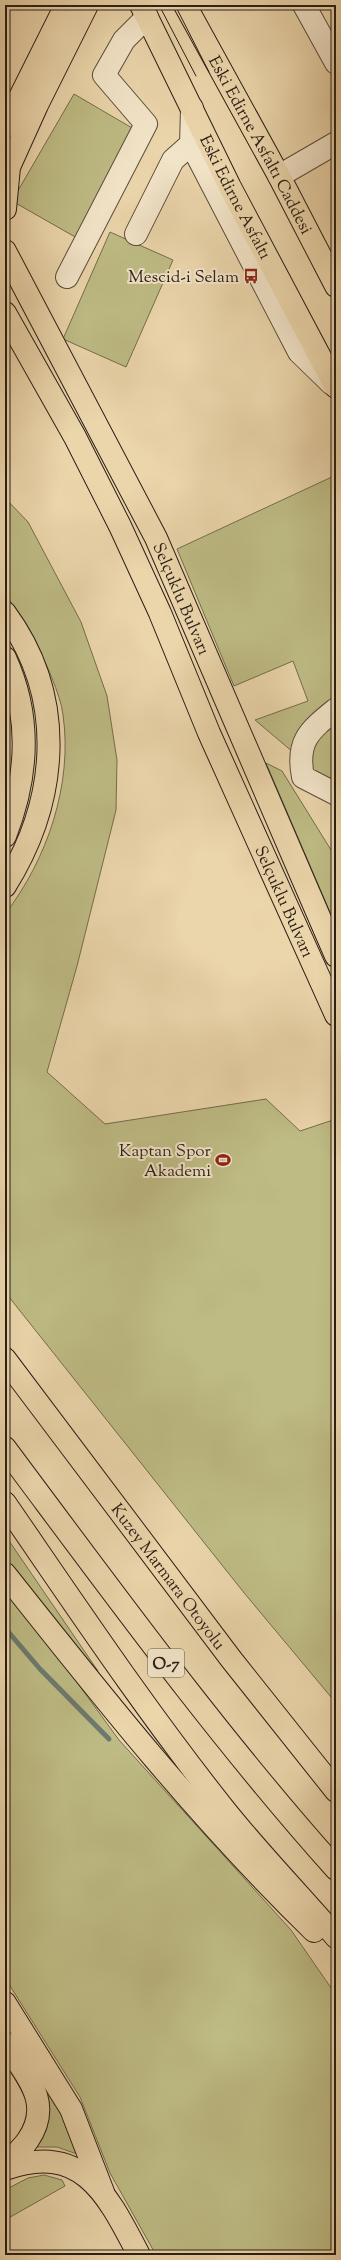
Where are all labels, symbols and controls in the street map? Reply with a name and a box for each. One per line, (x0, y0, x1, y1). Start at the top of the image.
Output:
street label: Eski Edirne Asfaltı Caddesi (205, 52, 317, 238)
street label: Eski Edirne Asfaltı (196, 132, 276, 262)
place label: Mescid-i Selam (128, 266, 239, 290)
bus stop icon: Mescid-i Selam (242, 267, 260, 285)
street label: Selçuklu Bulvarı (145, 539, 215, 659)
street label: Selçuklu Bulvarı (247, 842, 319, 962)
place label: Kaptan Spor Akademi (119, 1140, 212, 1184)
sports icon: Kaptan Spor Akademi (214, 1151, 232, 1169)
street label: Kuzey Marmara Otoyolu (104, 1499, 230, 1656)
road number: O-7 (148, 1649, 184, 1677)

